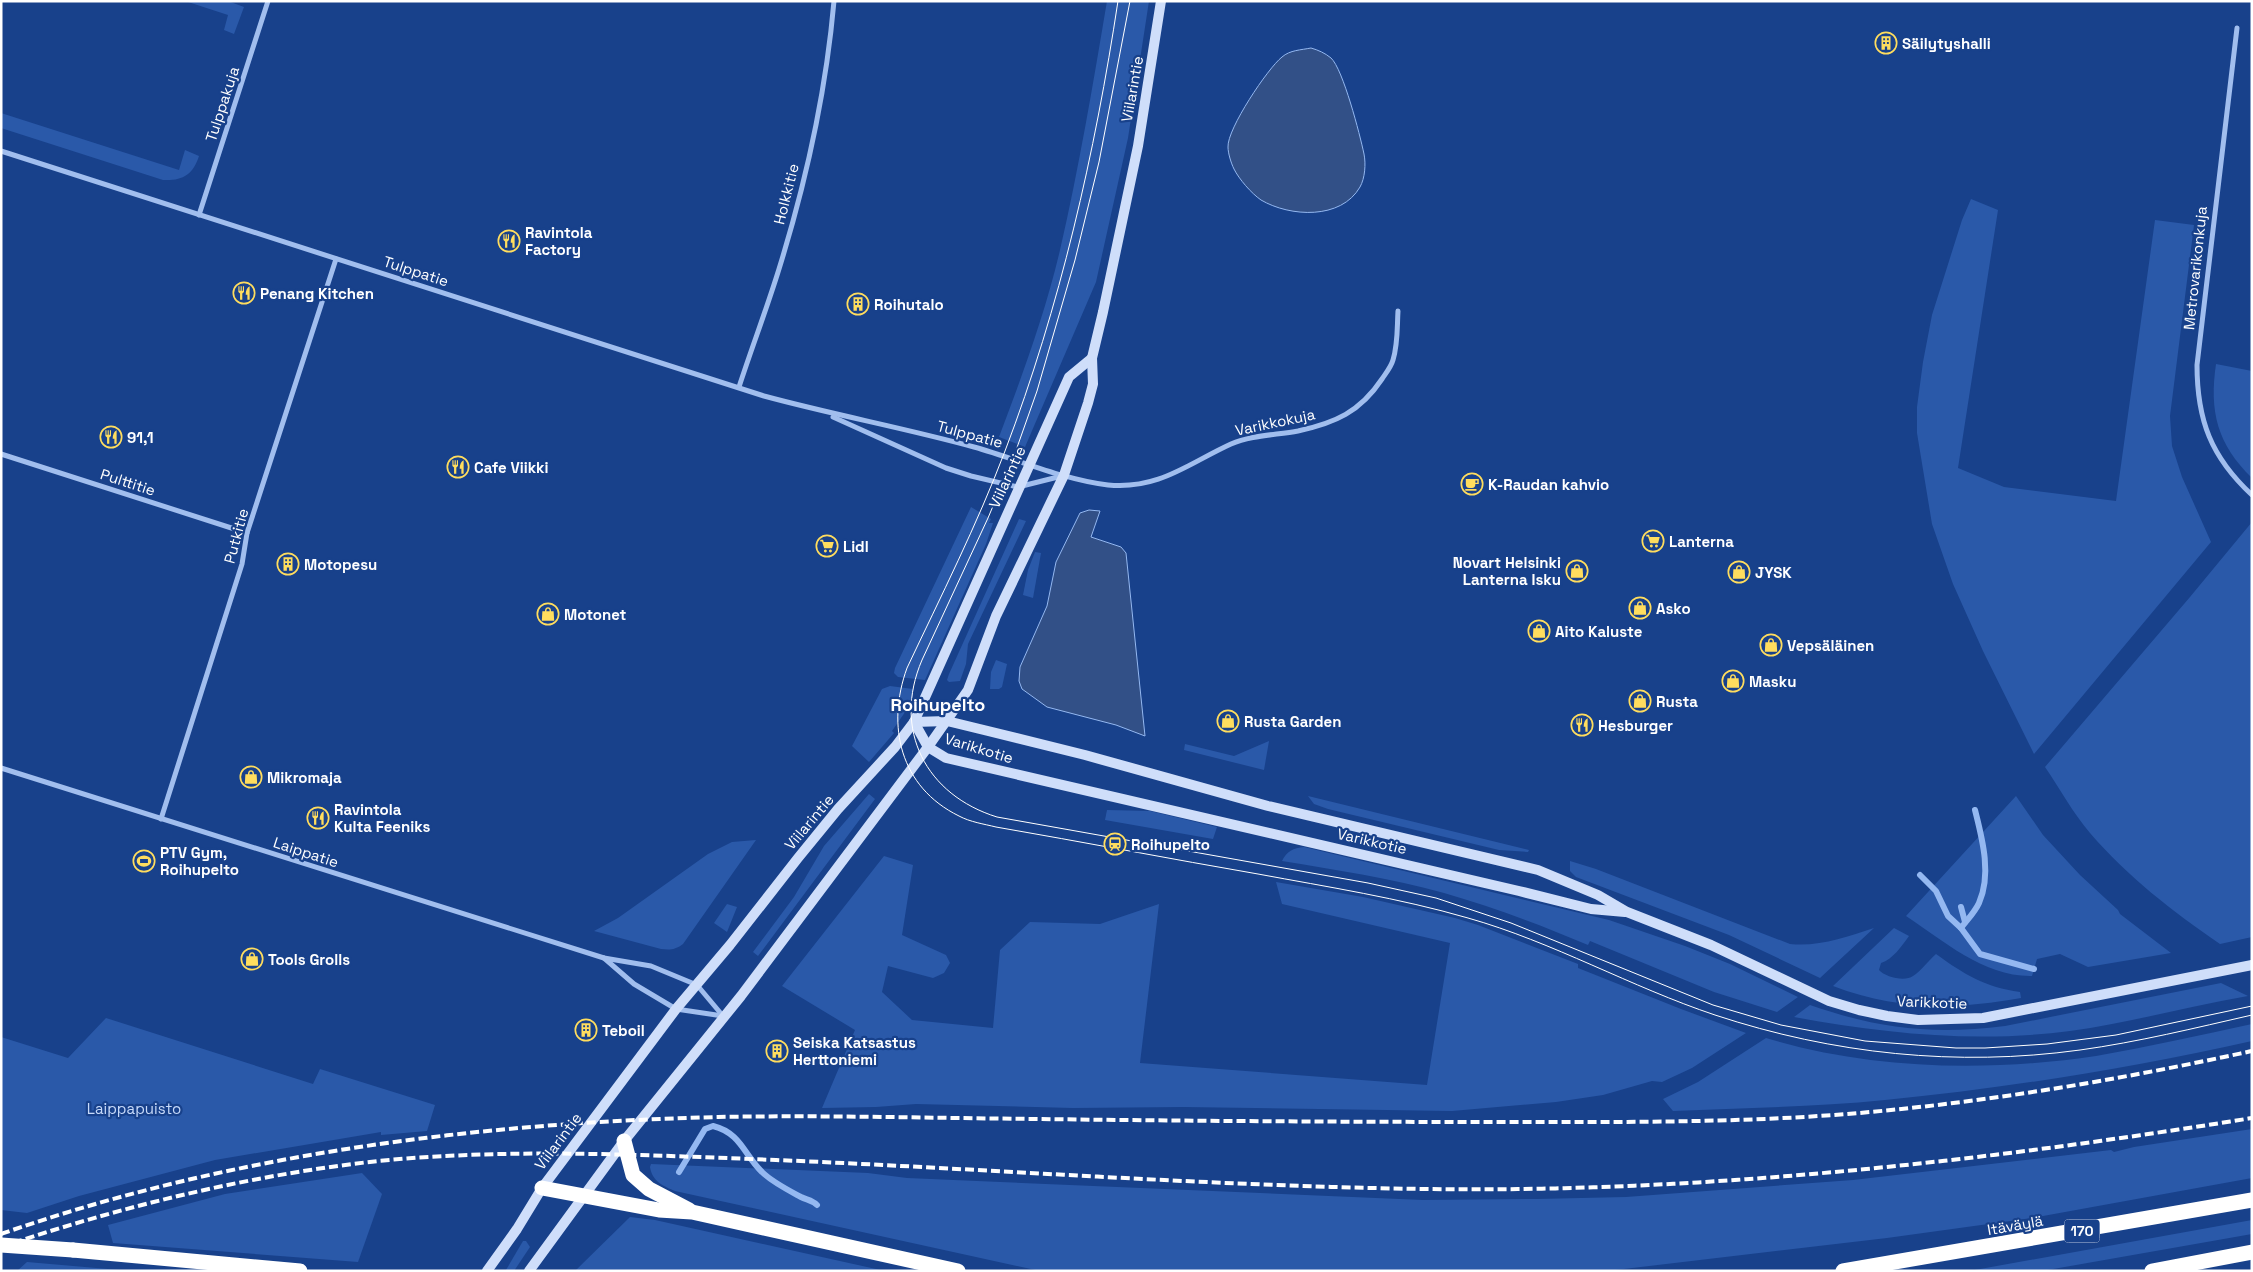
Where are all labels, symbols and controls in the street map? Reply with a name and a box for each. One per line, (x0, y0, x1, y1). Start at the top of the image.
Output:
building icon: Säilytyshalli (1874, 31, 1898, 55)
place label: Säilytyshalli (1902, 34, 1991, 53)
street label: Viilarintie (1117, 54, 1147, 124)
street label: Tulppakuja (201, 64, 243, 144)
street label: Holkkitie (769, 161, 803, 226)
street label: Metrovarikonkuja (2179, 205, 2211, 331)
place label: Ravintola Factory (525, 223, 593, 259)
restaurant icon: Ravintola Factory (497, 229, 521, 253)
street label: Tulppatie (381, 252, 451, 290)
restaurant icon: Penang Kitchen (232, 281, 256, 305)
place label: Penang Kitchen (260, 284, 374, 303)
building icon: Roihutalo (846, 292, 870, 316)
place label: Roihutalo (874, 295, 944, 314)
street label: Varikkokuja (1233, 404, 1317, 440)
street label: Tulppatie (935, 416, 1005, 452)
restaurant icon: 91,1 (99, 425, 123, 449)
place label: 91,1 (127, 428, 153, 447)
street label: Viilarintie (984, 443, 1030, 511)
restaurant icon: Cafe Viikki (446, 455, 470, 479)
place label: Cafe Viikki (474, 458, 549, 477)
street label: Pulttitie (98, 464, 158, 500)
cafe icon: K-Raudan kahvio (1460, 472, 1484, 496)
place label: K-Raudan kahvio (1488, 475, 1609, 494)
street label: Putkitie (220, 506, 252, 566)
supermarket icon: Lanterna (1641, 529, 1665, 553)
place label: Lanterna (1669, 532, 1734, 551)
supermarket icon: Lidl (815, 534, 839, 558)
place label: Lidl (843, 537, 869, 556)
building icon: Motopesu (276, 552, 300, 576)
place label: Novart Helsinki Lanterna Isku (1453, 553, 1561, 589)
place label: Motopesu (304, 555, 377, 574)
shop icon: Novart Helsinki Lanterna Isku (1565, 559, 1589, 583)
shop icon: JYSK (1727, 560, 1751, 584)
place label: JYSK (1755, 563, 1792, 582)
shop icon: Asko (1628, 596, 1652, 620)
place label: Asko (1656, 599, 1691, 618)
shop icon: Motonet (536, 602, 560, 626)
place label: Motonet (564, 605, 627, 624)
shop icon: Aito Kaluste (1527, 619, 1551, 643)
place label: Aito Kaluste (1555, 622, 1643, 641)
shop icon: Vepsäläinen (1759, 633, 1783, 657)
place label: Vepsäläinen (1787, 636, 1874, 655)
shop icon: Masku (1721, 669, 1745, 693)
place label: Masku (1749, 672, 1796, 691)
shop icon: Rusta (1628, 689, 1652, 713)
place label: Rusta (1656, 692, 1698, 711)
district label: Roihupelto (891, 693, 985, 716)
shop icon: Rusta Garden (1216, 709, 1240, 733)
place label: Rusta Garden (1244, 712, 1342, 731)
restaurant icon: Hesburger (1570, 713, 1594, 737)
place label: Hesburger (1598, 716, 1673, 735)
street label: Varikkotie (942, 729, 1016, 767)
shop icon: Mikromaja (239, 765, 263, 789)
place label: Mikromaja (267, 768, 342, 787)
street label: Viilarintie (780, 790, 838, 854)
place label: Ravintola Kulta Feeniks (334, 800, 431, 836)
restaurant icon: Ravintola Kulta Feeniks (306, 806, 330, 830)
street label: Varikkotie (1335, 824, 1409, 858)
station icon: Roihupelto (1103, 832, 1127, 856)
street label: Laippatie (271, 833, 341, 871)
place label: Roihupelto (1131, 835, 1210, 854)
place label: PTV Gym, Roihupelto (160, 843, 239, 879)
sports icon: PTV Gym, Roihupelto (132, 849, 156, 873)
shop icon: Tools Grolls (240, 947, 264, 971)
place label: Tools Grolls (268, 950, 350, 969)
street label: Varikkotie (1896, 991, 1968, 1013)
building icon: Teboil (574, 1018, 598, 1042)
place label: Teboil (602, 1021, 645, 1040)
place label: Seiska Katsastus Herttoniemi (793, 1033, 916, 1069)
building icon: Seiska Katsastus Herttoniemi (765, 1039, 789, 1063)
park label: Laippapuisto (87, 1099, 181, 1118)
street label: Viilarintie (530, 1109, 586, 1173)
street label: Itäväylä (1986, 1211, 2045, 1239)
road number: 170 (2064, 1220, 2100, 1242)

